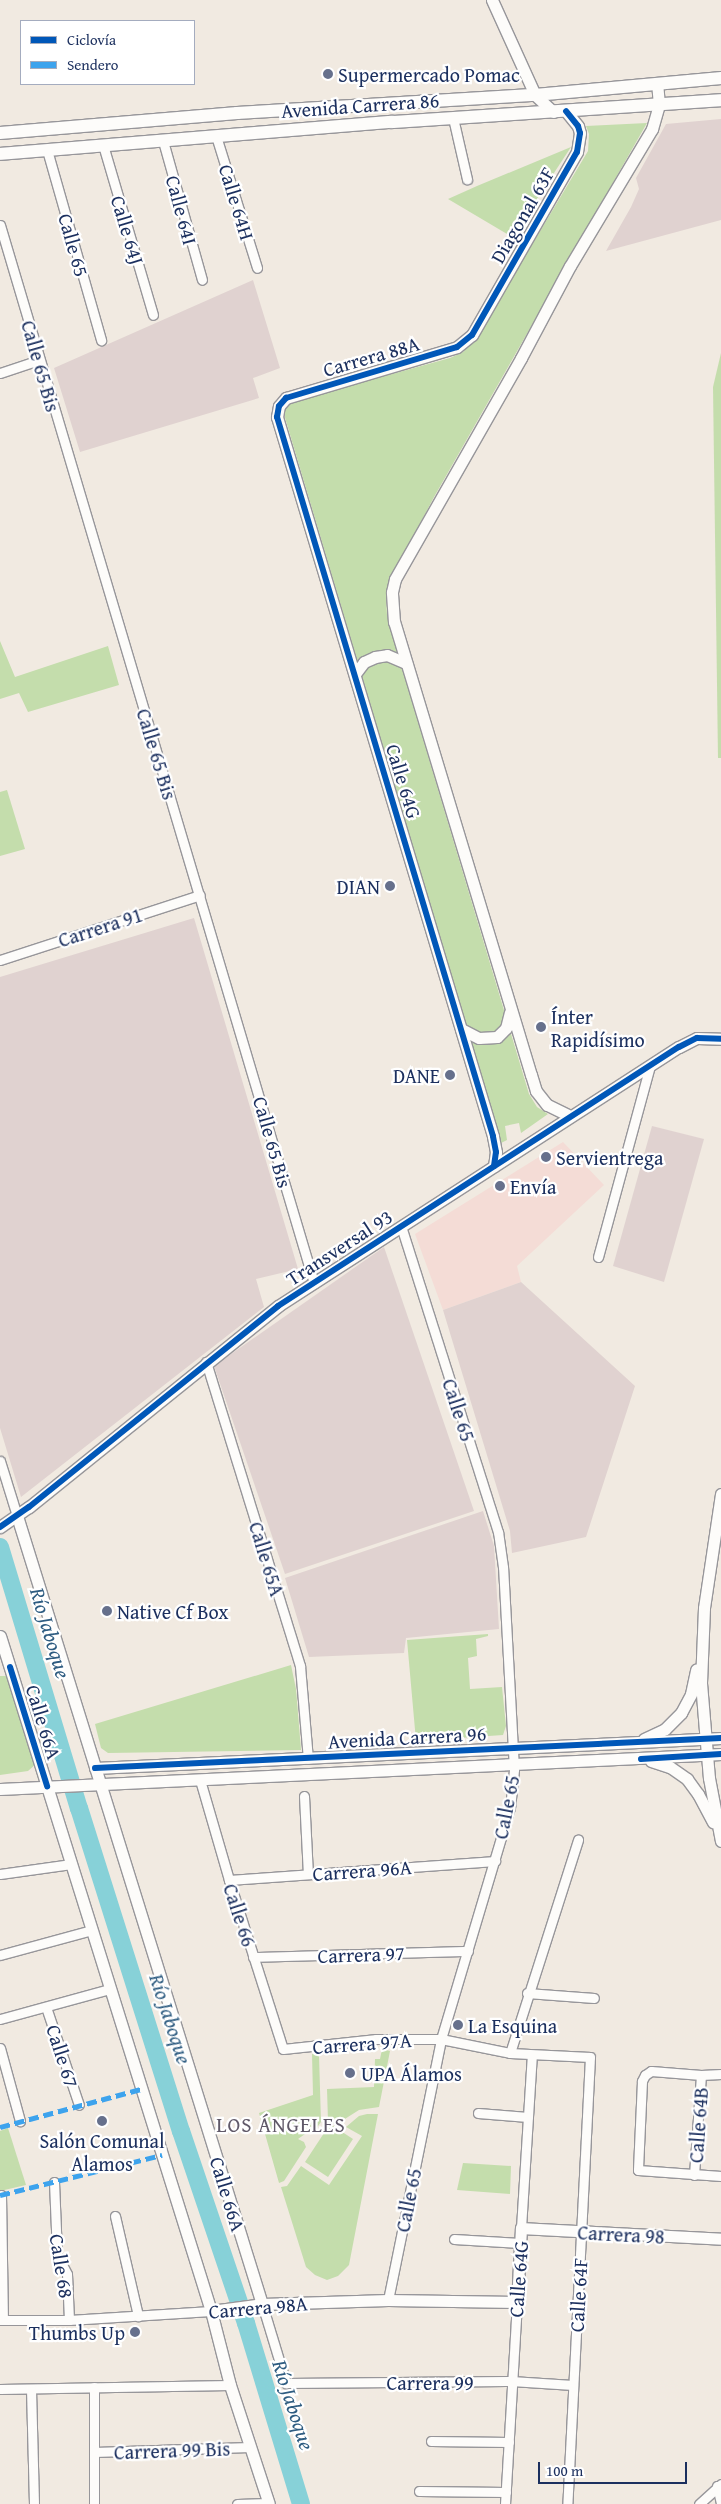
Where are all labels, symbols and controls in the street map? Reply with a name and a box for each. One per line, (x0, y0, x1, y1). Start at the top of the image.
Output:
legend (20, 20, 195, 85)
text: Ciclovía (67, 29, 116, 50)
text: Sendero (67, 54, 118, 75)
place label: Supermercado Pomac (338, 62, 520, 86)
marker: Supermercado Pomac (322, 68, 334, 80)
street label: Avenida Carrera 86 (280, 88, 440, 122)
street label: Calle 64H (214, 161, 260, 243)
street label: Diagonal 63F (485, 163, 559, 267)
street label: Calle 64I (161, 173, 203, 247)
street label: Calle 64J (106, 193, 150, 267)
street label: Calle 65 (54, 211, 94, 279)
street label: Calle 65 Bis (17, 318, 65, 414)
street label: Carrera 88A (320, 331, 422, 381)
street label: Calle 65 Bis (132, 706, 182, 802)
street label: Calle 64G (381, 741, 427, 821)
place label: DIAN (336, 874, 380, 898)
marker: DIAN (384, 880, 396, 892)
street label: Carrera 91 (55, 902, 145, 952)
place label: Ínter Rapidísimo (551, 1004, 645, 1051)
marker: Ínter Rapidísimo (535, 1021, 547, 1033)
place label: DANE (393, 1063, 440, 1087)
marker: DANE (444, 1069, 456, 1081)
street label: Calle 65 Bis (249, 1094, 297, 1190)
place label: Servientrega (556, 1145, 663, 1169)
marker: Servientrega (540, 1151, 552, 1163)
place label: Envía (510, 1174, 556, 1198)
marker: Envía (494, 1180, 506, 1192)
street label: Transversal 93 (281, 1204, 397, 1290)
street label: Calle 65 (438, 1376, 480, 1444)
street label: Calle 65A (244, 1519, 290, 1599)
water label: Río Jaboque (24, 1585, 76, 1681)
place label: Native Cf Box (117, 1599, 228, 1623)
marker: Native Cf Box (101, 1605, 113, 1617)
street label: Calle 66A (21, 1682, 67, 1762)
street label: Avenida Carrera 96 (327, 1721, 487, 1753)
street label: Calle 65 (488, 1773, 524, 1841)
street label: Carrera 96A (312, 1855, 412, 1885)
street label: Calle 66 (219, 1881, 261, 1949)
street label: Carrera 97 (317, 1940, 405, 1968)
water label: Río Jaboque (144, 1971, 196, 2067)
place label: La Esquina (468, 2013, 557, 2037)
marker: La Esquina (452, 2019, 464, 2031)
street label: Calle 67 (42, 2022, 84, 2090)
street label: Carrera 97A (312, 2028, 412, 2058)
place label: UPA Álamos (361, 2061, 462, 2085)
marker: UPA Álamos (343, 2066, 357, 2080)
street label: Calle 64B (683, 2086, 713, 2164)
district label: LOS ÁNGELES (215, 2112, 347, 2138)
marker: Salón Comunal Alamos (96, 2115, 108, 2127)
place label: Salón Comunal Alamos (39, 2129, 165, 2176)
street label: Calle 66A (205, 2154, 251, 2234)
street label: Calle 65 (390, 2166, 426, 2234)
street label: Carrera 98 (577, 2220, 665, 2248)
street label: Calle 68 (45, 2232, 79, 2300)
street label: Calle 64G (503, 2240, 533, 2318)
street label: Calle 64F (564, 2257, 592, 2333)
street label: Carrera 98A (208, 2291, 308, 2323)
place label: Thumbs Up (29, 2320, 125, 2344)
marker: Thumbs Up (129, 2326, 141, 2338)
water label: Río Jaboque (267, 2357, 319, 2453)
street label: Carrera 99 (386, 2370, 474, 2394)
street label: Carrera 99 Bis (113, 2436, 231, 2464)
scale bar (541, 2452, 690, 2484)
text: 100 m (546, 2460, 583, 2481)

